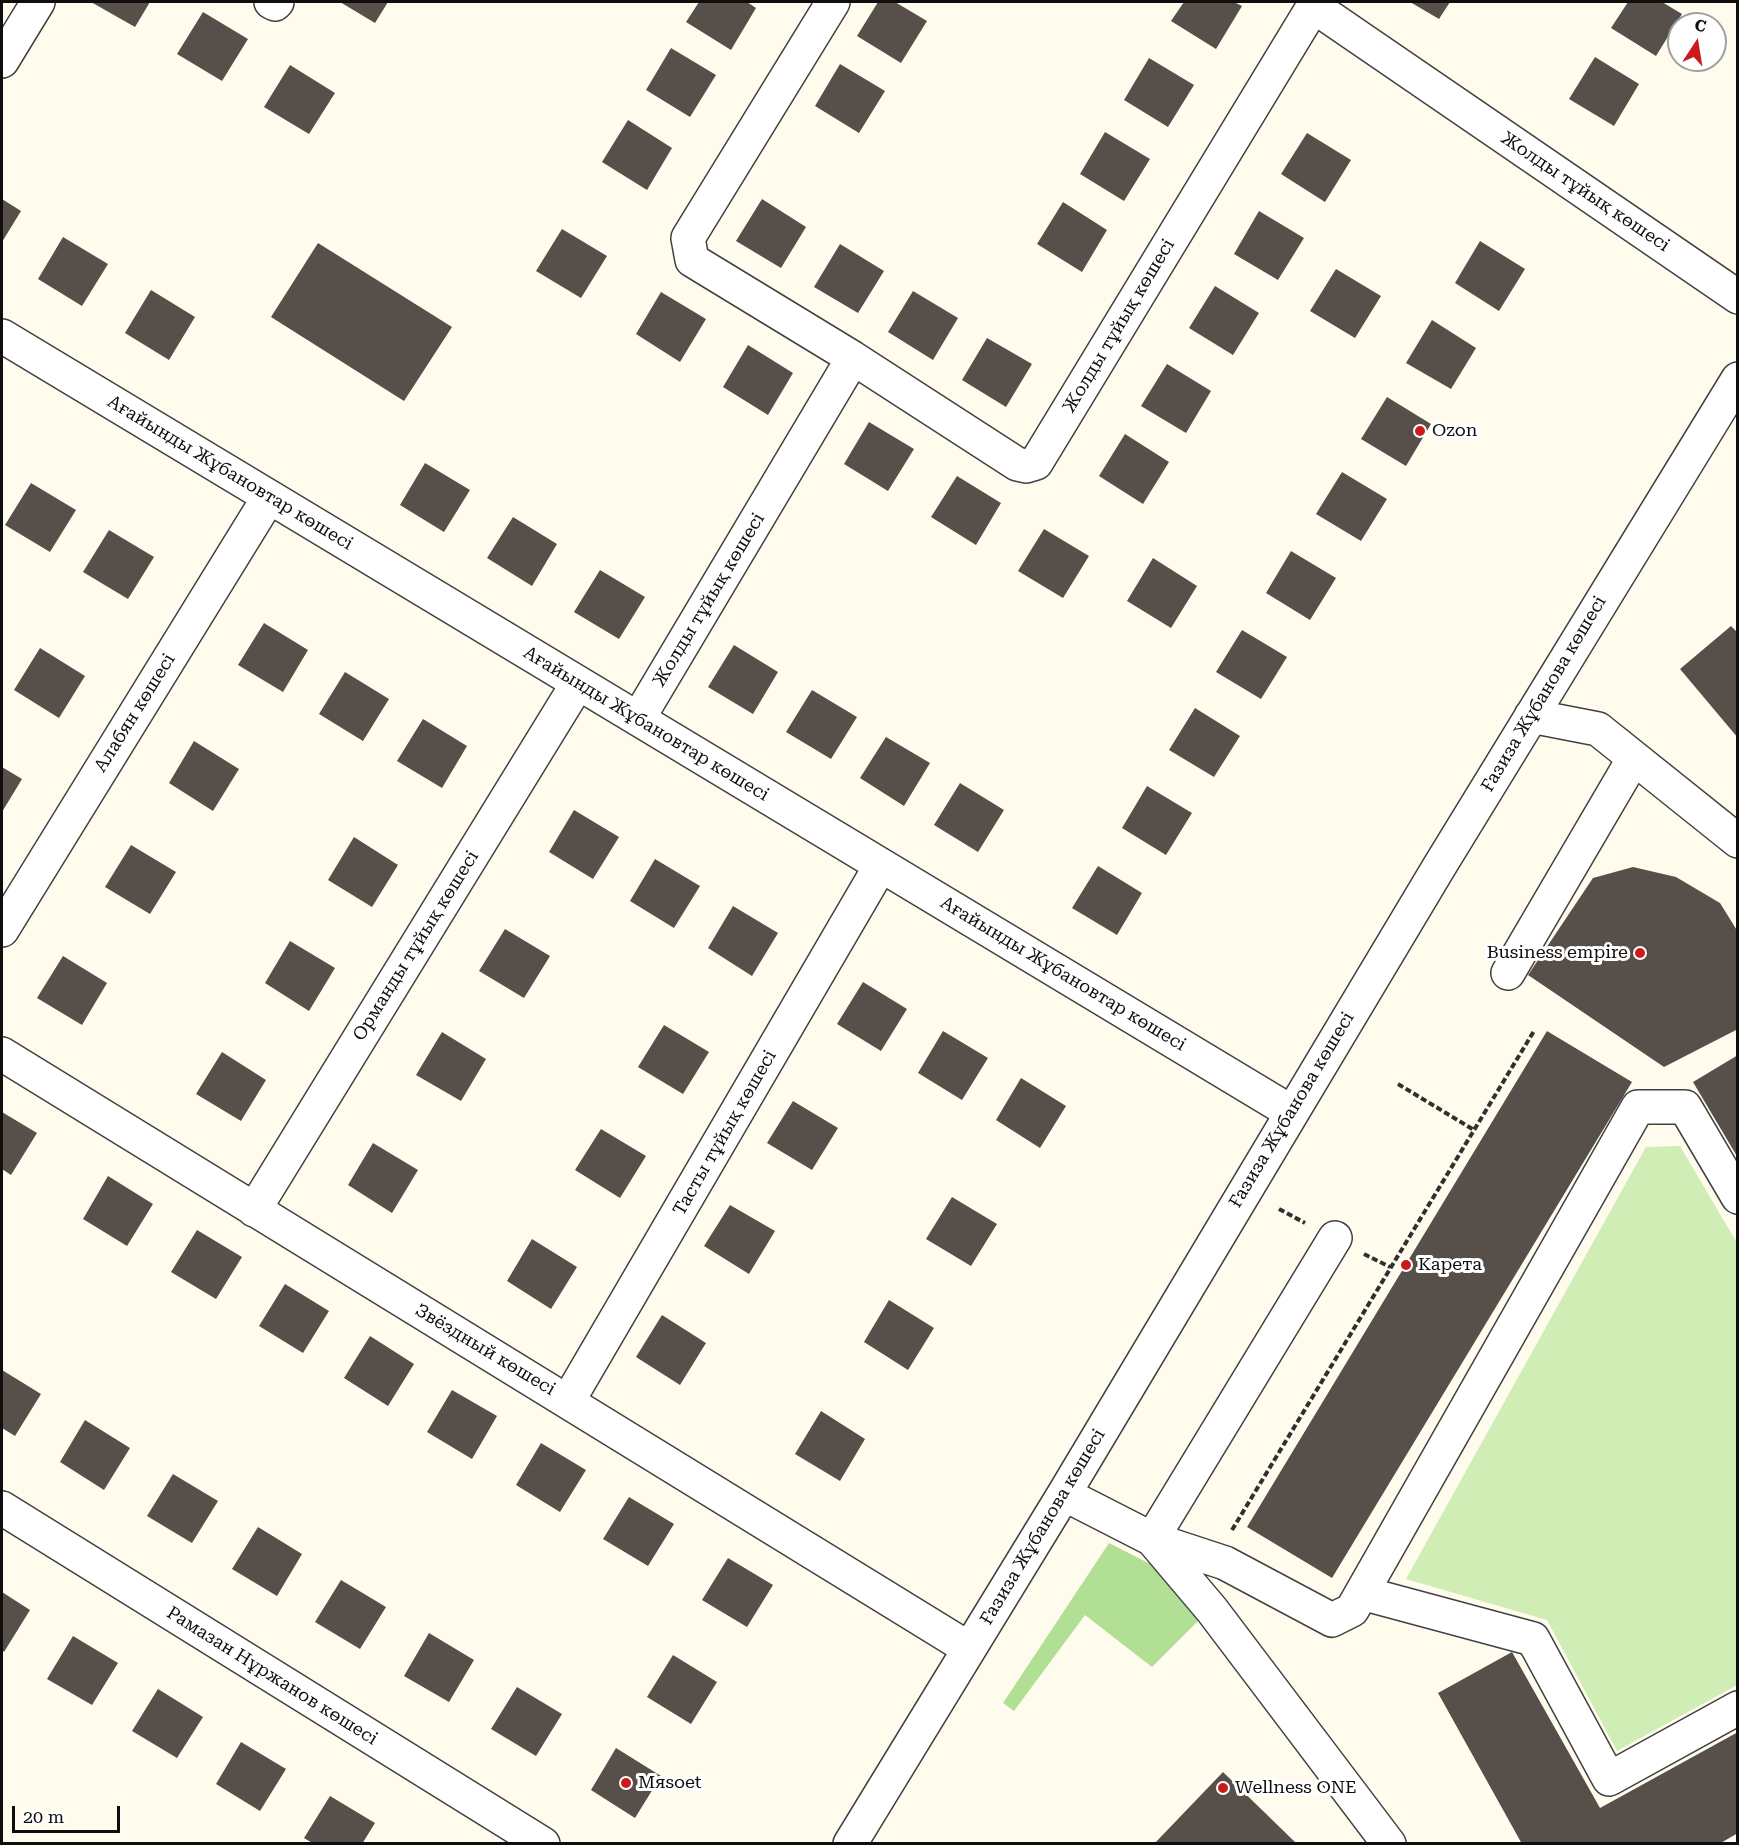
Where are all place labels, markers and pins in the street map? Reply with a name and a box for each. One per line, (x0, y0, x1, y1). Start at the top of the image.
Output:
place label: Ozon (1432, 420, 1477, 442)
marker: Ozon (1413, 424, 1427, 438)
place label: Business empire (1487, 942, 1628, 964)
marker: Business empire (1633, 946, 1647, 960)
place label: Карета (1418, 1254, 1482, 1276)
marker: Карета (1399, 1258, 1413, 1272)
place label: Мяsoet (638, 1772, 702, 1794)
marker: Мяsoet (619, 1776, 633, 1790)
place label: Wellness ONE (1235, 1777, 1357, 1799)
marker: Wellness ONE (1216, 1781, 1230, 1795)

